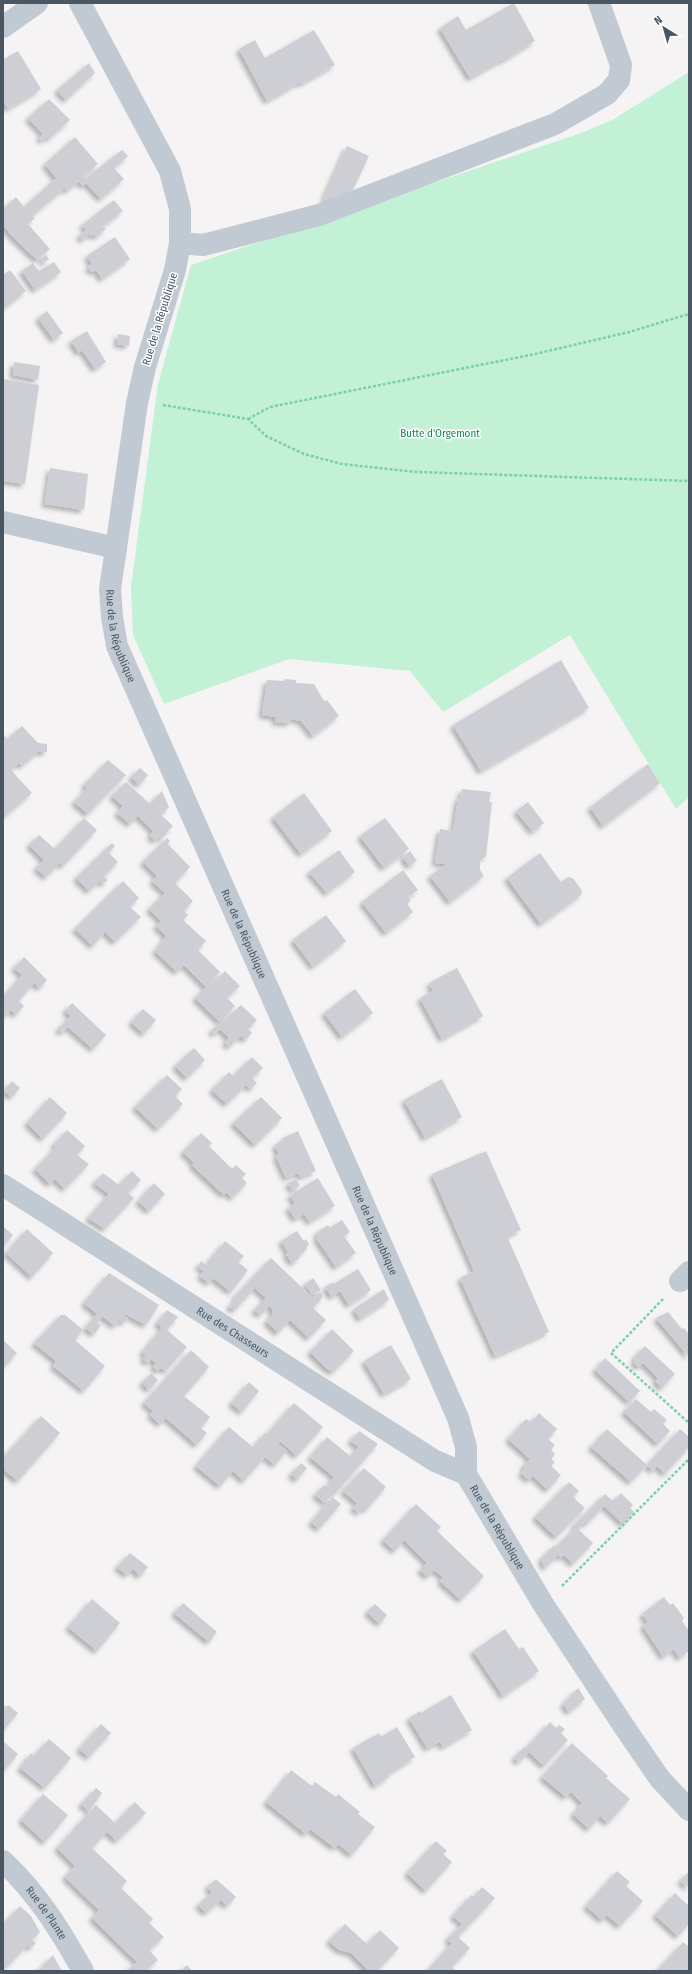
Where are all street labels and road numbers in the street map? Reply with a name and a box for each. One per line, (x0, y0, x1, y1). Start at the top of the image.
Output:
street label: Rue de la République (140, 271, 180, 367)
street label: Rue de la République (104, 589, 139, 684)
street label: Rue de la République (219, 887, 270, 981)
street label: Rue de la République (350, 1184, 400, 1277)
street label: Rue des Chasseurs (194, 1304, 272, 1360)
street label: Rue de la République (467, 1482, 528, 1572)
street label: Rue de Plante (23, 1884, 70, 1942)

